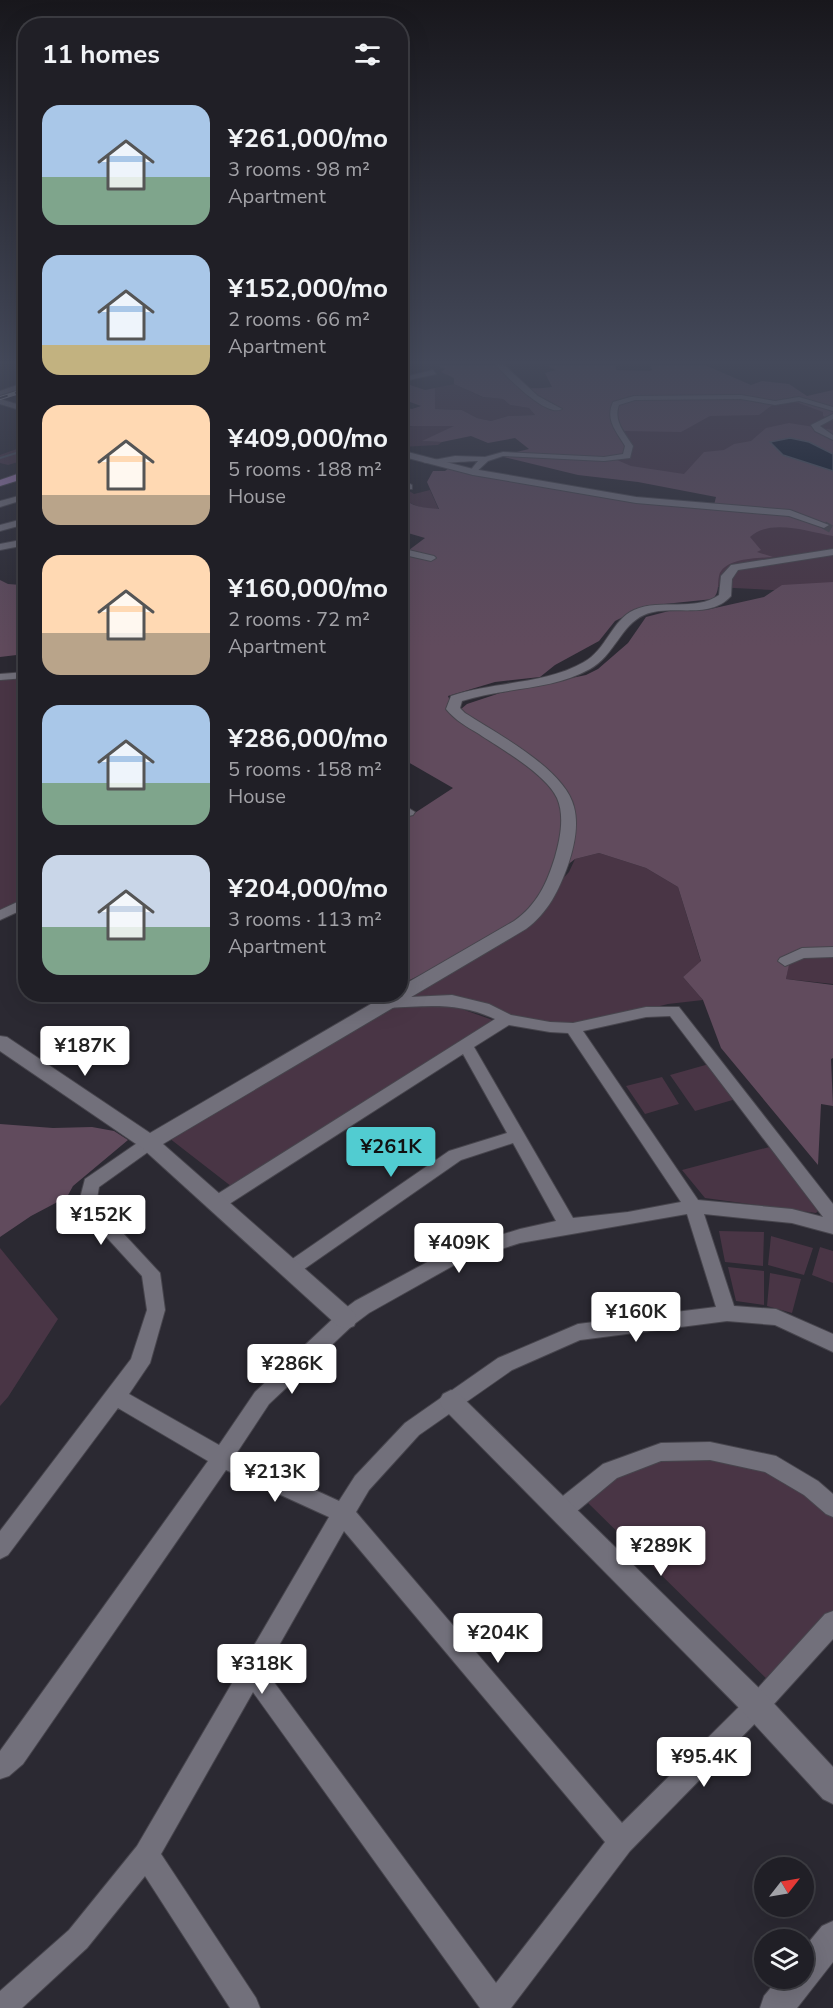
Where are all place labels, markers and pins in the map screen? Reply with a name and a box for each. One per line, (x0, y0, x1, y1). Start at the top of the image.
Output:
pin: ¥187K (43, 1026, 127, 1077)
pin: ¥261K (349, 1127, 433, 1178)
pin: ¥152K (59, 1195, 143, 1246)
pin: ¥409K (417, 1223, 501, 1274)
pin: ¥160K (594, 1292, 678, 1343)
pin: ¥286K (250, 1344, 334, 1395)
pin: ¥213K (233, 1452, 317, 1503)
pin: ¥289K (619, 1526, 703, 1577)
pin: ¥204K (456, 1613, 540, 1664)
pin: ¥318K (220, 1644, 304, 1695)
pin: ¥95.4K (655, 1737, 753, 1788)

